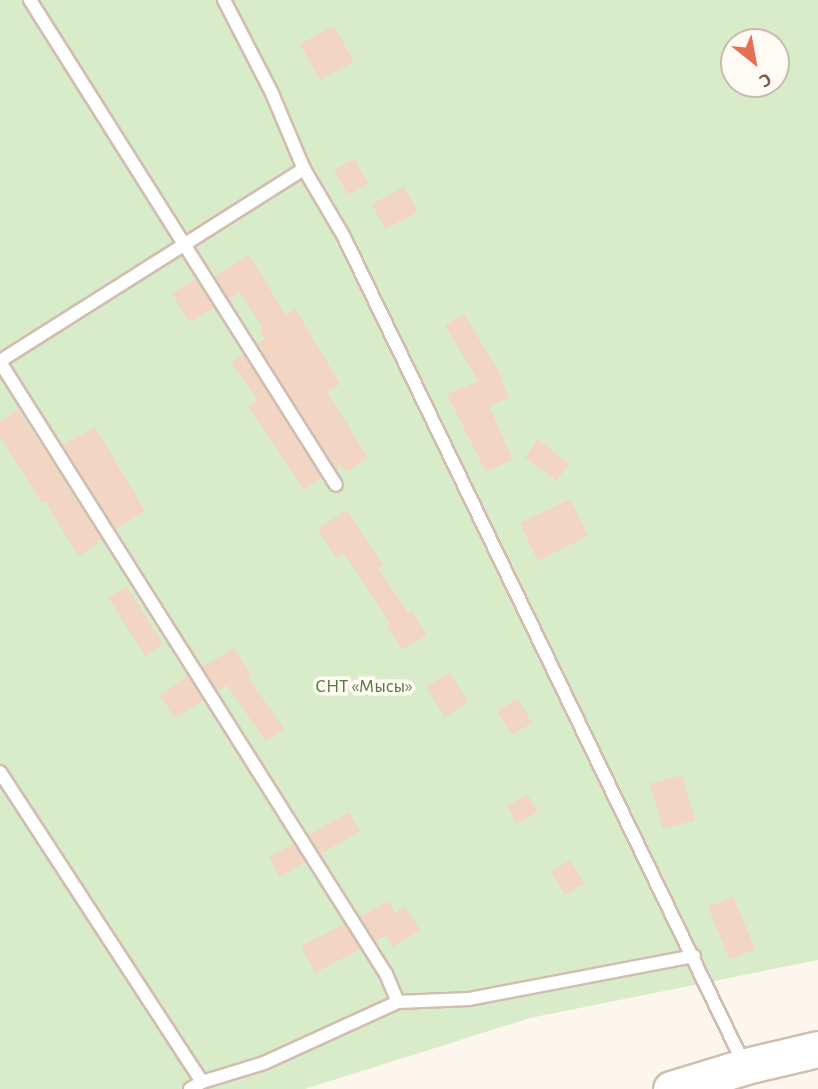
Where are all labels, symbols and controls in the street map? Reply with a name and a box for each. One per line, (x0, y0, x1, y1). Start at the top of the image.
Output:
north arrow (720, 28, 790, 98)
text: С (756, 69, 774, 91)
park label: СНТ «Мысы» (315, 676, 413, 698)

